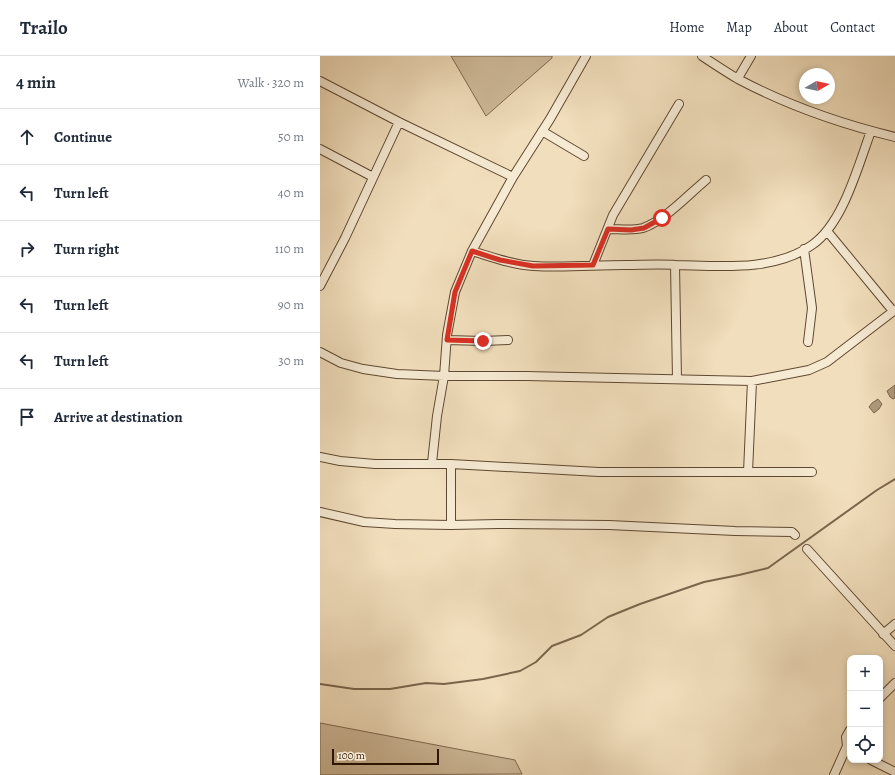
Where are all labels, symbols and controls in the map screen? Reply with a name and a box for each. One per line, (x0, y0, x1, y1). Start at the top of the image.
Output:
text: Trailo (20, 15, 68, 41)
text: Home (669, 18, 704, 37)
text: Map (726, 18, 752, 37)
text: About (774, 18, 808, 37)
text: Contact (830, 18, 875, 37)
north arrow (799, 68, 835, 104)
text: 4 min (16, 71, 56, 94)
text: Walk · 320 m (238, 74, 304, 91)
icon: ahead (16, 126, 38, 148)
text: Continue (54, 127, 112, 147)
text: 50 m (278, 128, 304, 145)
icon: left (16, 182, 38, 204)
text: Turn left (54, 183, 109, 203)
text: 40 m (278, 184, 304, 201)
route start (653, 209, 671, 227)
icon: right (16, 238, 38, 260)
text: Turn right (54, 239, 119, 259)
text: 110 m (275, 240, 304, 257)
icon: left (16, 294, 38, 316)
text: Turn left (54, 295, 109, 315)
text: 90 m (278, 296, 304, 313)
route end (474, 332, 492, 350)
icon: left (16, 350, 38, 372)
text: Turn left (54, 351, 109, 371)
text: 30 m (278, 352, 304, 369)
icon: arrive (16, 406, 38, 428)
text: Arrive at destination (54, 407, 183, 427)
map controls (847, 655, 883, 763)
button: + (847, 655, 883, 691)
button: − (847, 691, 883, 727)
button: locate (847, 727, 883, 763)
scale bar (332, 747, 439, 766)
text: 100 m (338, 748, 365, 763)

